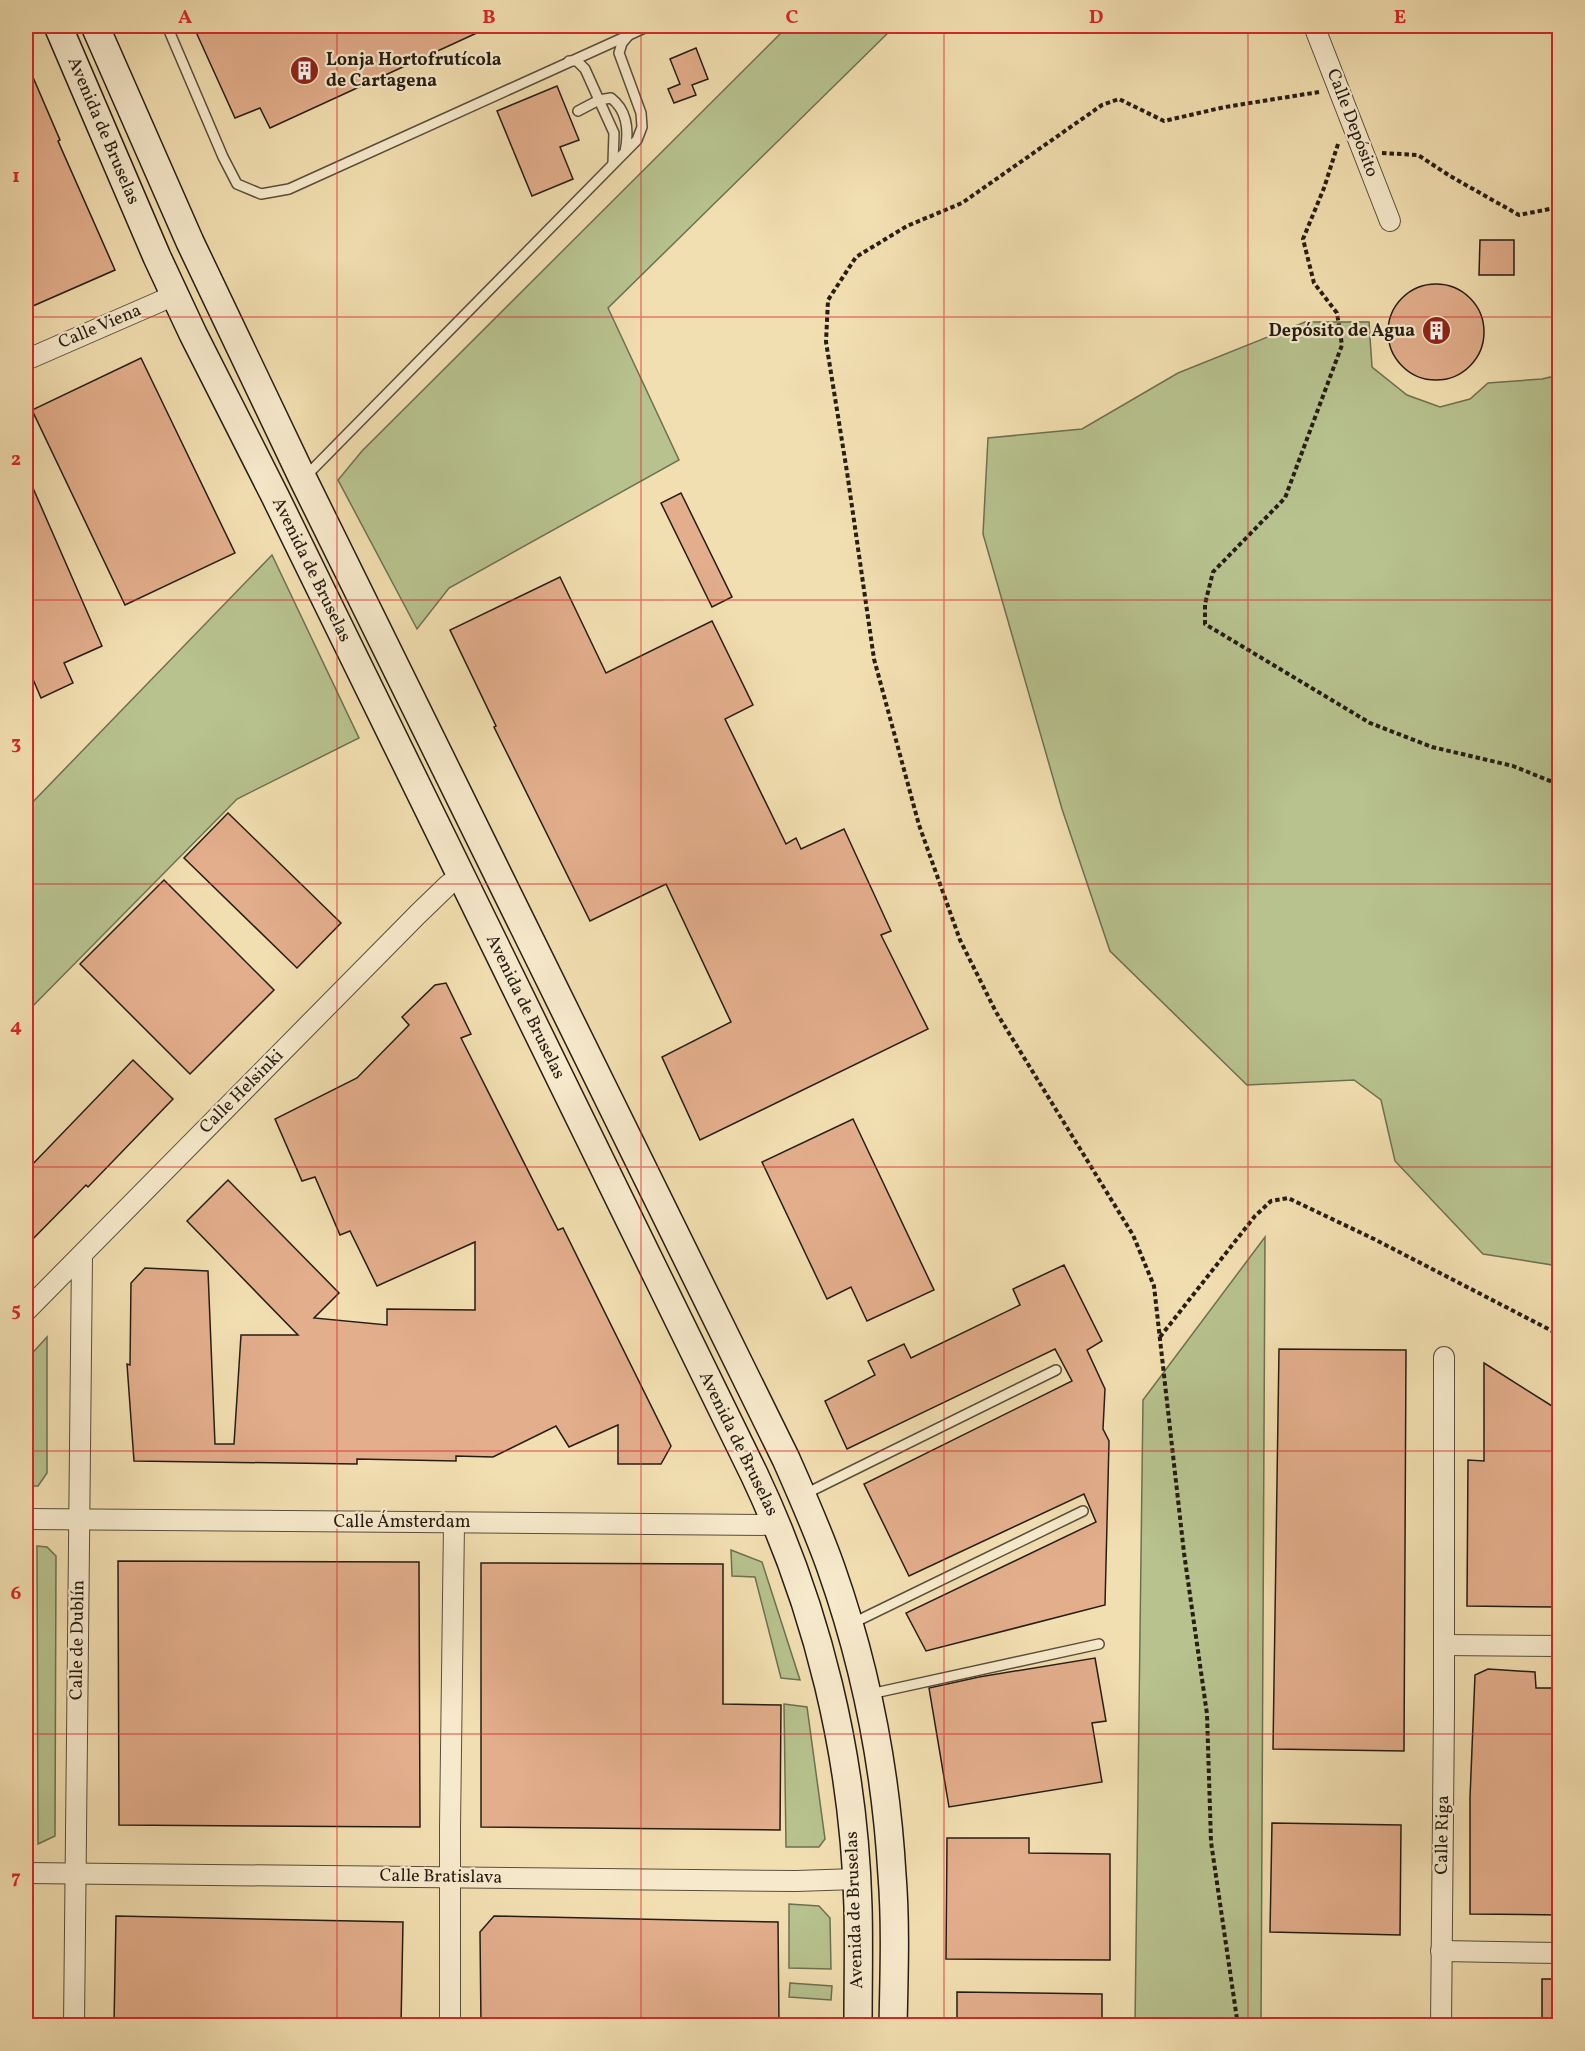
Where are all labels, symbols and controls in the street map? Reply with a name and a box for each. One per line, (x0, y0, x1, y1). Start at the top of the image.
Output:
text: A (178, 4, 192, 32)
text: B (482, 4, 496, 32)
text: C (786, 4, 799, 32)
text: D (1089, 4, 1103, 32)
text: E (1394, 4, 1406, 32)
place label: Lonja Hortofrutícola de Cartagena (326, 48, 502, 94)
street label: Avenida de Bruselas (61, 53, 145, 209)
building icon: Lonja Hortofrutícola de Cartagena (289, 54, 321, 86)
street label: Calle Depósito (1320, 65, 1384, 181)
text: 1 (12, 163, 20, 191)
street label: Calle Viena (55, 298, 146, 356)
building icon: Depósito de Agua (1420, 315, 1452, 347)
place label: Depósito de Agua (1269, 319, 1415, 344)
text: 2 (11, 446, 21, 474)
street label: Avenida de Bruselas (265, 494, 357, 646)
text: 3 (11, 730, 21, 758)
street label: Avenida de Bruselas (479, 931, 571, 1083)
text: 4 (10, 1013, 22, 1041)
street label: Calle Helsinki (194, 1044, 290, 1140)
text: 5 (11, 1297, 21, 1325)
street label: Avenida de Bruselas (692, 1368, 784, 1520)
street label: Calle Ámsterdam (333, 1510, 471, 1535)
street label: Calle de Dublín (64, 1579, 92, 1700)
text: 6 (11, 1580, 22, 1608)
street label: Calle Riga (1430, 1795, 1456, 1875)
street label: Avenida de Bruselas (840, 1831, 870, 1989)
street label: Calle Bratislava (379, 1863, 503, 1891)
text: 7 (11, 1864, 21, 1892)

